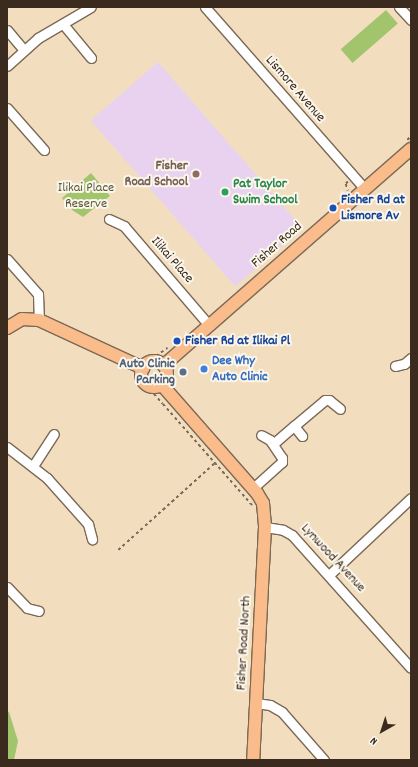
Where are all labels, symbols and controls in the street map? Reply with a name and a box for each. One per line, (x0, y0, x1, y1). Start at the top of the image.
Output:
street label: Lismore Avenue (261, 52, 329, 126)
place label: Fisher Road School (125, 158, 188, 190)
marker: Fisher Road School (191, 169, 201, 179)
place label: Pat Taylor Swim School (233, 176, 298, 208)
park label: Ilikai Place Reserve (58, 180, 114, 212)
marker: Pat Taylor Swim School (220, 187, 230, 197)
place label: Fisher Rd at Lismore Av (341, 192, 405, 224)
marker: Fisher Rd at Lismore Av (328, 203, 338, 213)
street label: Fisher Road (248, 218, 306, 272)
street label: Ilikai Place (147, 233, 197, 287)
place label: Fisher Rd at Ilikai Pl (185, 333, 290, 349)
marker: Fisher Rd at Ilikai Pl (172, 336, 182, 346)
place label: Dee Why Auto Clinic (212, 353, 268, 386)
place label: Auto Clinic Parking (119, 356, 175, 388)
marker: Dee Why Auto Clinic (199, 364, 209, 374)
marker: Auto Clinic Parking (178, 367, 188, 377)
street label: Lynwood Avenue (297, 520, 369, 596)
street label: Fisher Road North (233, 595, 255, 691)
north arrow (362, 711, 402, 751)
text: N (367, 732, 382, 748)

